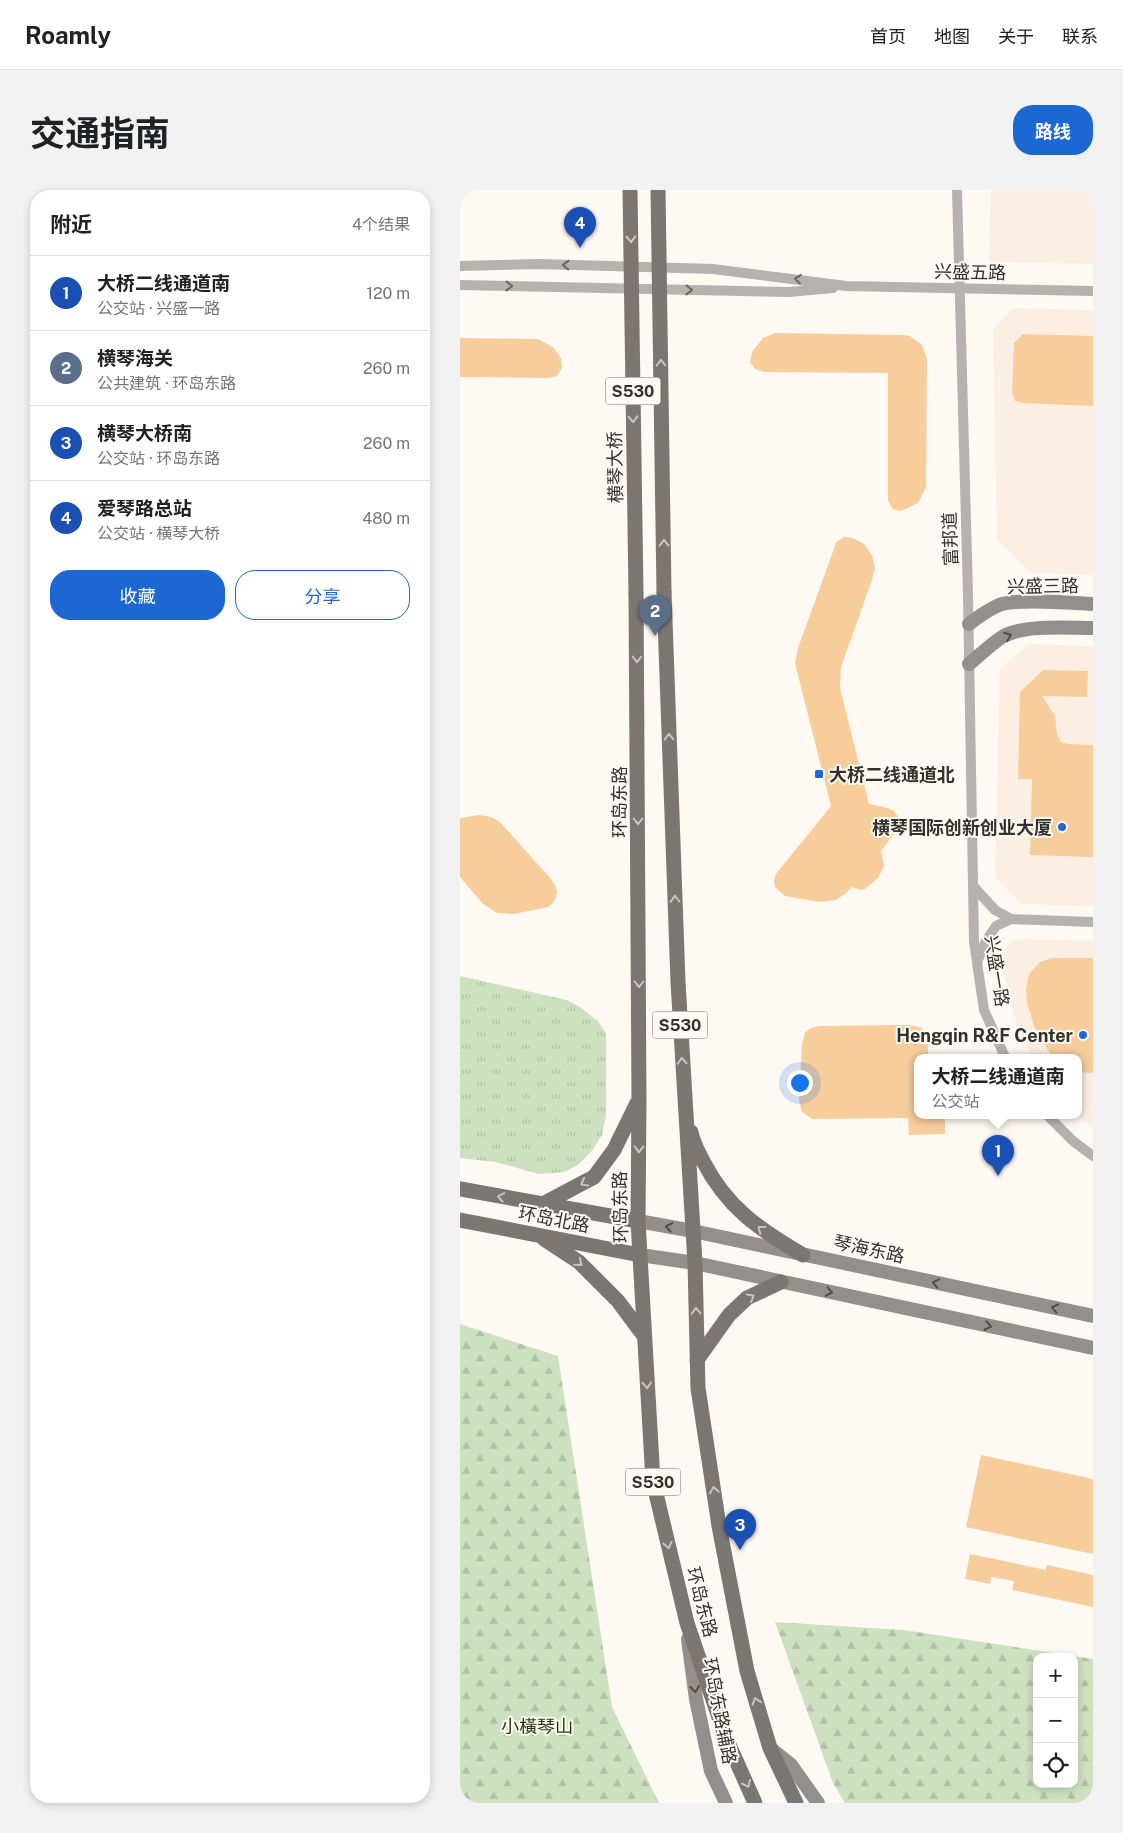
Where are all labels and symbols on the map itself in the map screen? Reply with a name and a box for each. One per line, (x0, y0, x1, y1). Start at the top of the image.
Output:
pin: 4 (564, 207, 596, 248)
one-way arrow (626, 235, 636, 243)
one-way arrow (562, 260, 570, 270)
street label: 兴盛五路 (934, 261, 1006, 283)
one-way arrow (794, 275, 802, 285)
one-way arrow (505, 280, 513, 291)
one-way arrow (685, 284, 693, 295)
one-way arrow (656, 359, 666, 366)
road number: S530 (606, 378, 660, 405)
one-way arrow (628, 415, 638, 423)
street label: 横琴大桥 (604, 431, 626, 503)
street label: 富邦道 (939, 512, 961, 566)
one-way arrow (658, 539, 669, 547)
street label: 兴盛三路 (1007, 575, 1079, 597)
pin: 2 (639, 595, 671, 636)
one-way arrow (1003, 632, 1012, 642)
one-way arrow (632, 656, 642, 663)
one-way arrow (664, 732, 675, 740)
place label: 大桥二线通道北 (829, 764, 955, 785)
street label: 环岛东路 (609, 766, 630, 838)
marker: 大桥二线通道北 (813, 768, 825, 780)
place label: 横琴国际创新创业大厦 (872, 817, 1052, 838)
one-way arrow (633, 818, 643, 826)
marker: 横琴国际创新创业大厦 (1056, 821, 1068, 833)
one-way arrow (670, 895, 680, 902)
street label: 兴盛一路 (981, 934, 1013, 1008)
one-way arrow (633, 980, 644, 988)
road number: S530 (652, 1012, 708, 1038)
place label: Hengqin R&F Center (896, 1025, 1074, 1046)
marker: Hengqin R&F Center (1077, 1029, 1089, 1041)
one-way arrow (676, 1057, 687, 1065)
your location (787, 1070, 813, 1096)
pin: 1 (982, 1135, 1014, 1176)
one-way arrow (634, 1145, 644, 1153)
street label: 环岛东路 (609, 1171, 631, 1243)
one-way arrow (580, 1176, 589, 1186)
one-way arrow (497, 1192, 506, 1202)
street label: 环岛北路 (517, 1202, 591, 1236)
one-way arrow (665, 1223, 674, 1233)
one-way arrow (758, 1227, 767, 1235)
street label: 琴海东路 (832, 1231, 906, 1267)
one-way arrow (573, 1257, 582, 1266)
one-way arrow (931, 1278, 940, 1288)
one-way arrow (825, 1286, 834, 1297)
one-way arrow (746, 1294, 755, 1304)
one-way arrow (1051, 1303, 1060, 1313)
one-way arrow (691, 1307, 701, 1314)
one-way arrow (984, 1320, 992, 1331)
one-way arrow (641, 1381, 652, 1389)
road number: S530 (626, 1468, 680, 1495)
one-way arrow (709, 1486, 719, 1495)
pin: 3 (724, 1509, 756, 1550)
one-way arrow (662, 1541, 673, 1550)
street label: 环岛东路 (683, 1565, 721, 1639)
street label: 环岛东路辅路 (699, 1656, 741, 1766)
one-way arrow (689, 1686, 700, 1694)
one-way arrow (752, 1697, 762, 1706)
park label: 小橫琴山 (501, 1716, 573, 1737)
one-way arrow (740, 1779, 751, 1788)

